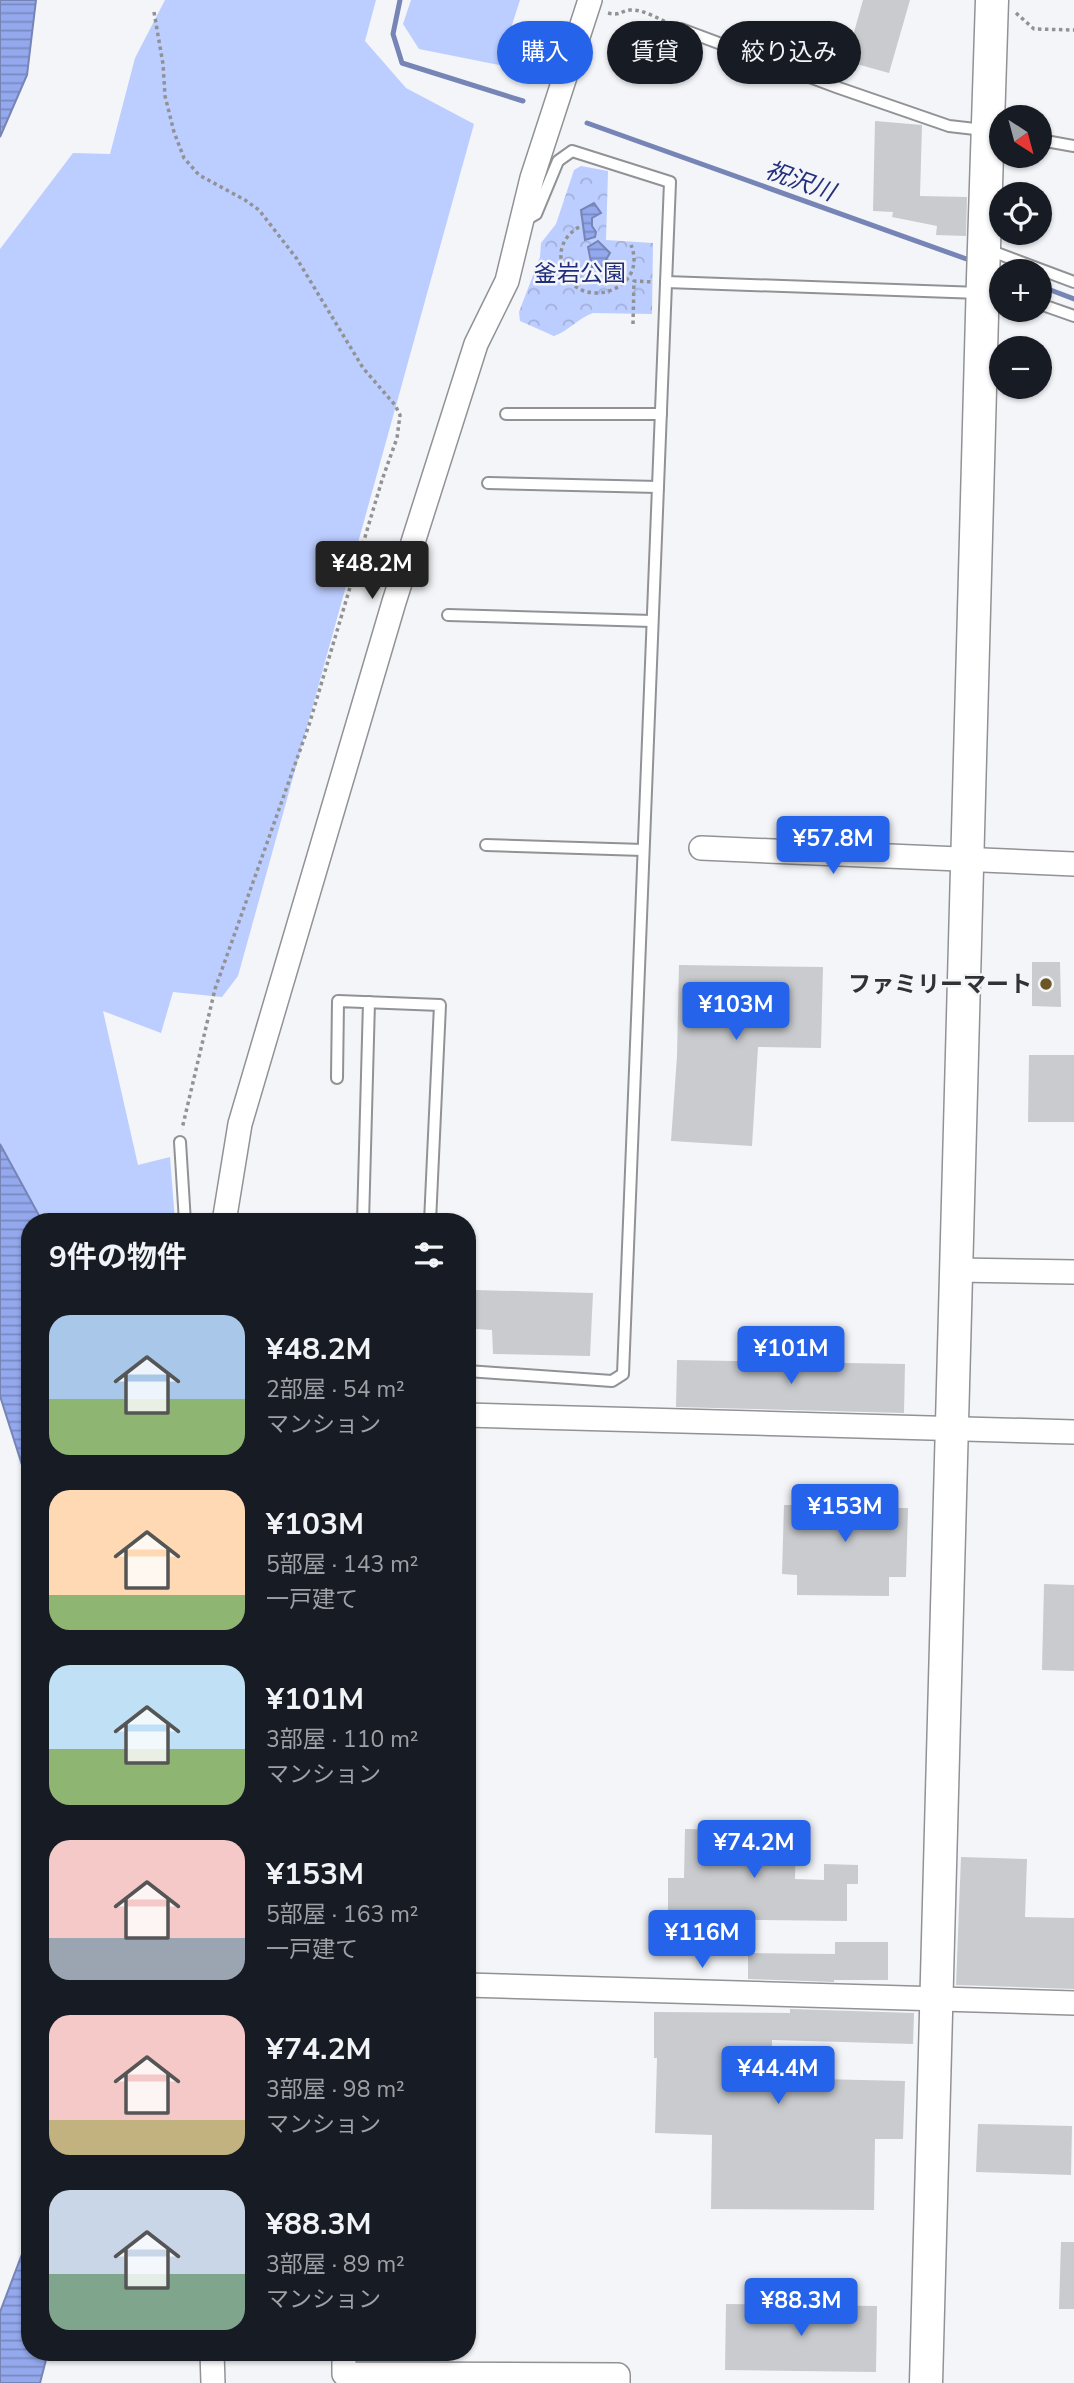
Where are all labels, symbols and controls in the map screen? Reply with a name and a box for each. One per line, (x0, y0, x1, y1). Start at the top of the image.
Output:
chip: 購入 (497, 21, 593, 84)
chip: 賃貸 (607, 21, 703, 84)
chip: 絞り込み (717, 21, 861, 84)
north arrow (989, 105, 1052, 168)
map controls (989, 105, 1052, 399)
water label: 祝沢川 (761, 154, 842, 209)
button: locate (989, 182, 1052, 245)
park label: 釜岩公園 (534, 258, 626, 289)
button: + (989, 259, 1052, 322)
button: − (989, 336, 1052, 399)
pin: ¥48.2M (315, 542, 429, 601)
text: ¥48.2M (332, 548, 412, 579)
pin: ¥57.8M (776, 816, 890, 876)
text: ¥57.8M (793, 823, 873, 854)
place label: ファミリーマート (848, 969, 1032, 1000)
marker: ファミリーマート (1038, 976, 1054, 992)
pin: ¥103M (687, 982, 785, 1042)
text: ¥103M (698, 989, 774, 1020)
icon: filters (410, 1236, 448, 1274)
text: 9件の物件 (49, 1237, 187, 1278)
pin: ¥101M (742, 1326, 840, 1386)
text: ¥48.2M (266, 1329, 371, 1370)
text: ¥101M (753, 1333, 829, 1364)
icon: home (105, 1343, 189, 1427)
text: 2部屋 · 54 m² (266, 1374, 405, 1405)
text: マンション (266, 1409, 381, 1440)
pin: ¥153M (796, 1484, 894, 1544)
text: ¥153M (807, 1491, 883, 1522)
text: ¥103M (266, 1504, 364, 1545)
icon: home (105, 1518, 189, 1602)
text: 5部屋 · 143 m² (266, 1549, 419, 1580)
text: 一戸建て (266, 1584, 358, 1615)
text: ¥101M (266, 1679, 364, 1720)
icon: home (105, 1693, 189, 1777)
text: 3部屋 · 110 m² (266, 1724, 419, 1755)
text: マンション (266, 1759, 381, 1790)
pin: ¥74.2M (697, 1820, 811, 1880)
text: ¥74.2M (714, 1827, 794, 1858)
text: ¥153M (266, 1854, 364, 1895)
icon: home (105, 1868, 189, 1952)
text: 5部屋 · 163 m² (266, 1899, 419, 1930)
pin: ¥116M (653, 1910, 751, 1970)
text: ¥116M (664, 1917, 740, 1948)
text: 一戸建て (266, 1934, 358, 1965)
text: ¥74.2M (266, 2029, 371, 2070)
icon: home (105, 2043, 189, 2127)
pin: ¥44.4M (721, 2046, 835, 2106)
text: ¥44.4M (738, 2053, 818, 2084)
text: 3部屋 · 98 m² (266, 2074, 405, 2105)
text: マンション (266, 2109, 381, 2140)
text: ¥88.3M (266, 2204, 371, 2245)
icon: home (105, 2218, 189, 2302)
text: 3部屋 · 89 m² (266, 2249, 405, 2280)
pin: ¥88.3M (744, 2278, 858, 2338)
text: マンション (266, 2284, 381, 2315)
text: ¥88.3M (761, 2285, 841, 2316)

